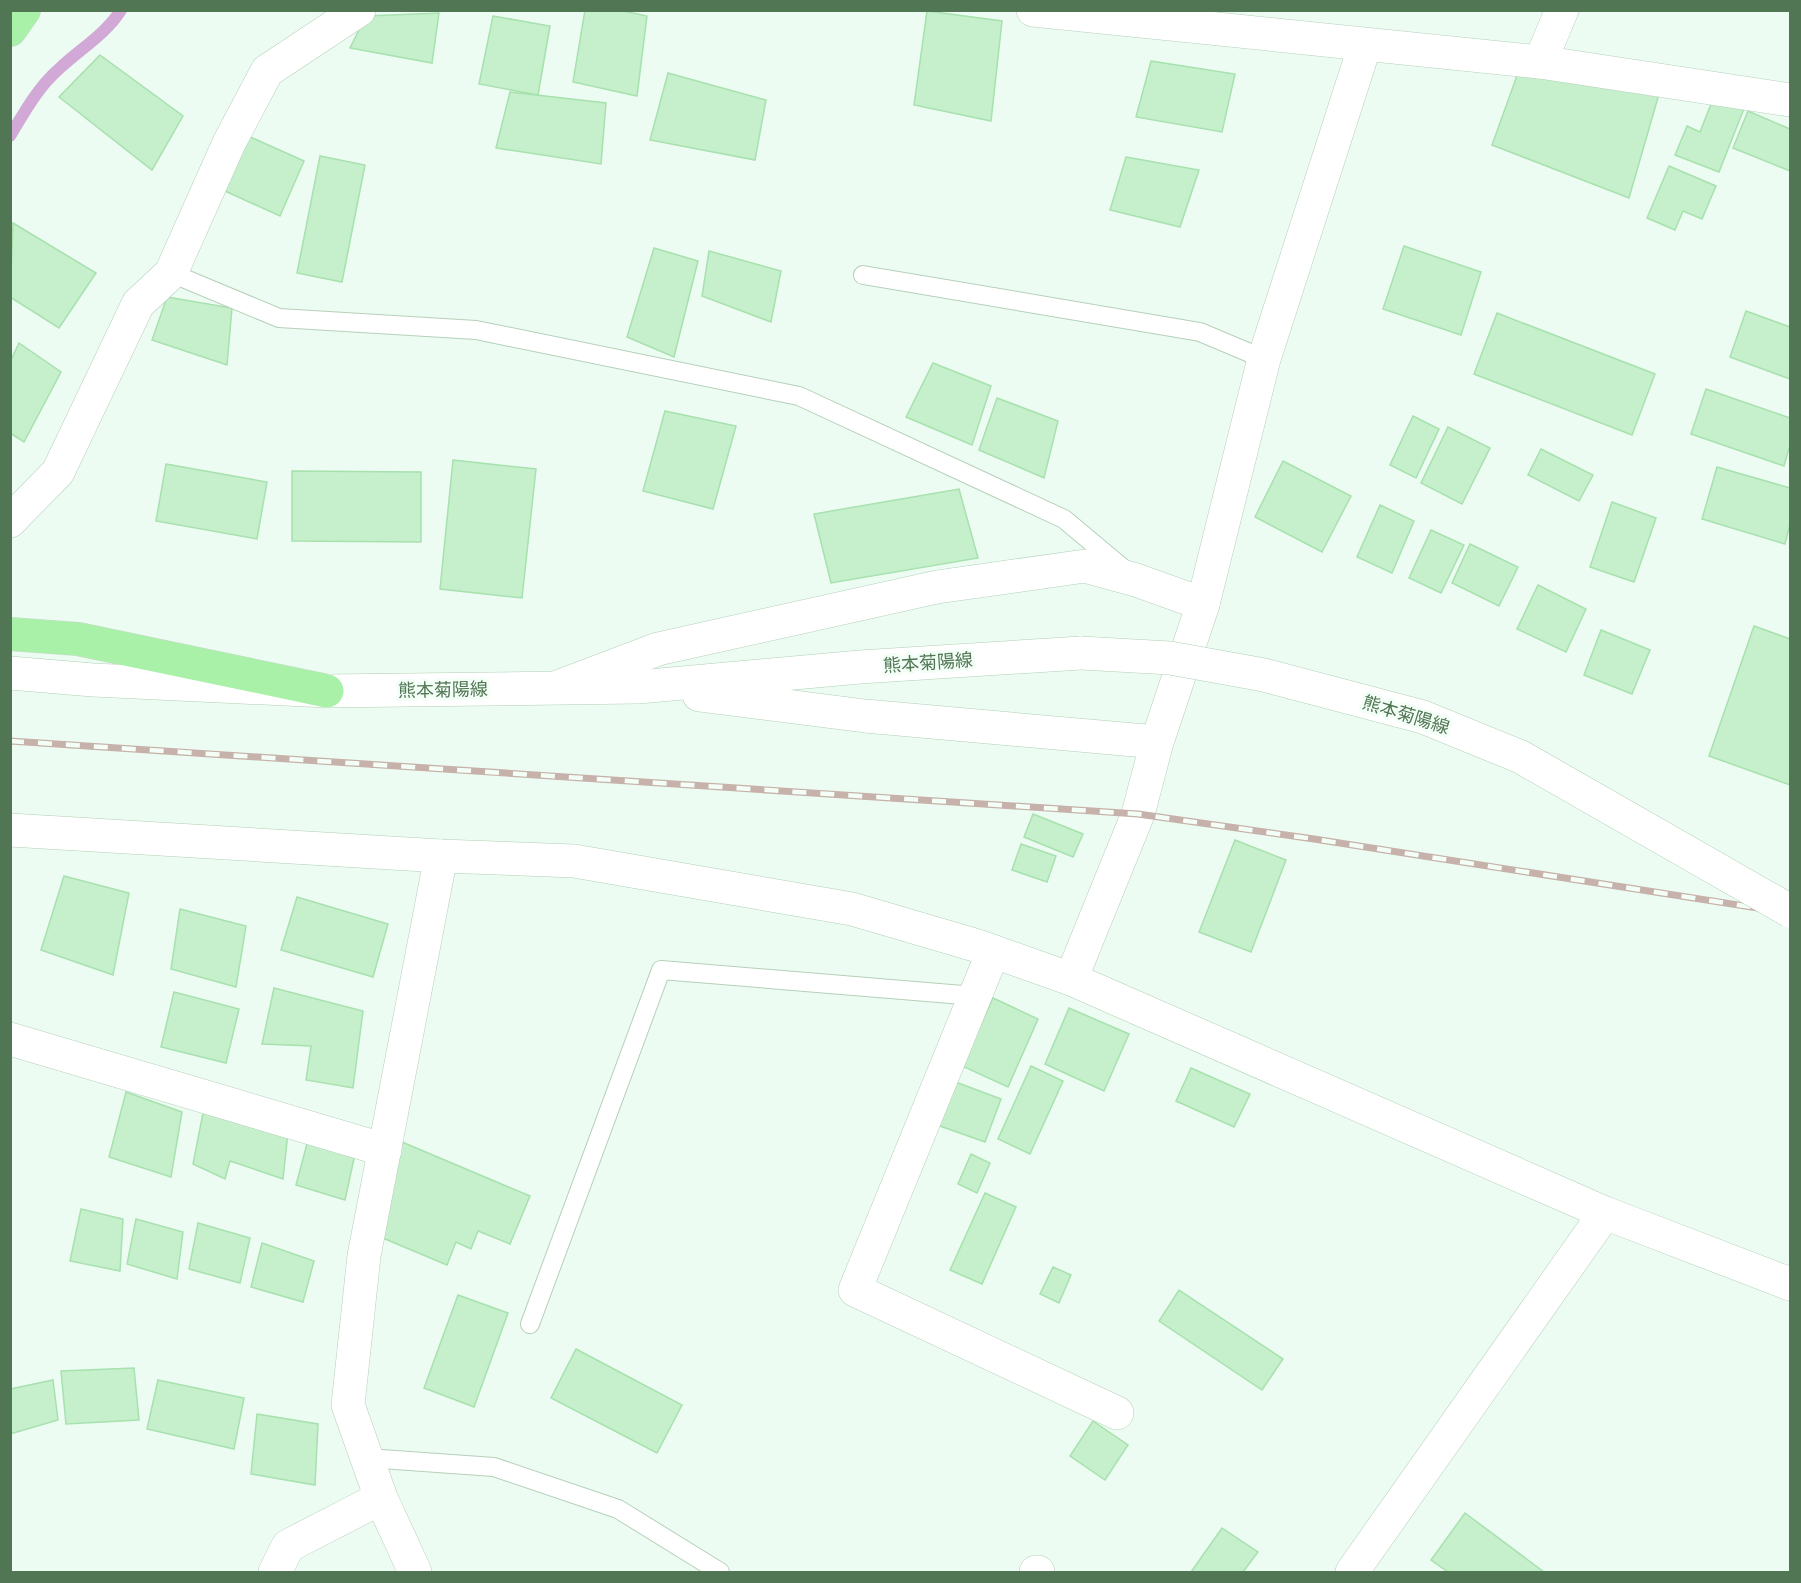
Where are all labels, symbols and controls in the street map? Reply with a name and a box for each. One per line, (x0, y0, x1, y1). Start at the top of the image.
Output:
street label: 熊本菊陽線 (882, 649, 974, 676)
street label: 熊本菊陽線 (398, 678, 488, 701)
street label: 熊本菊陽線 (1360, 691, 1452, 738)

